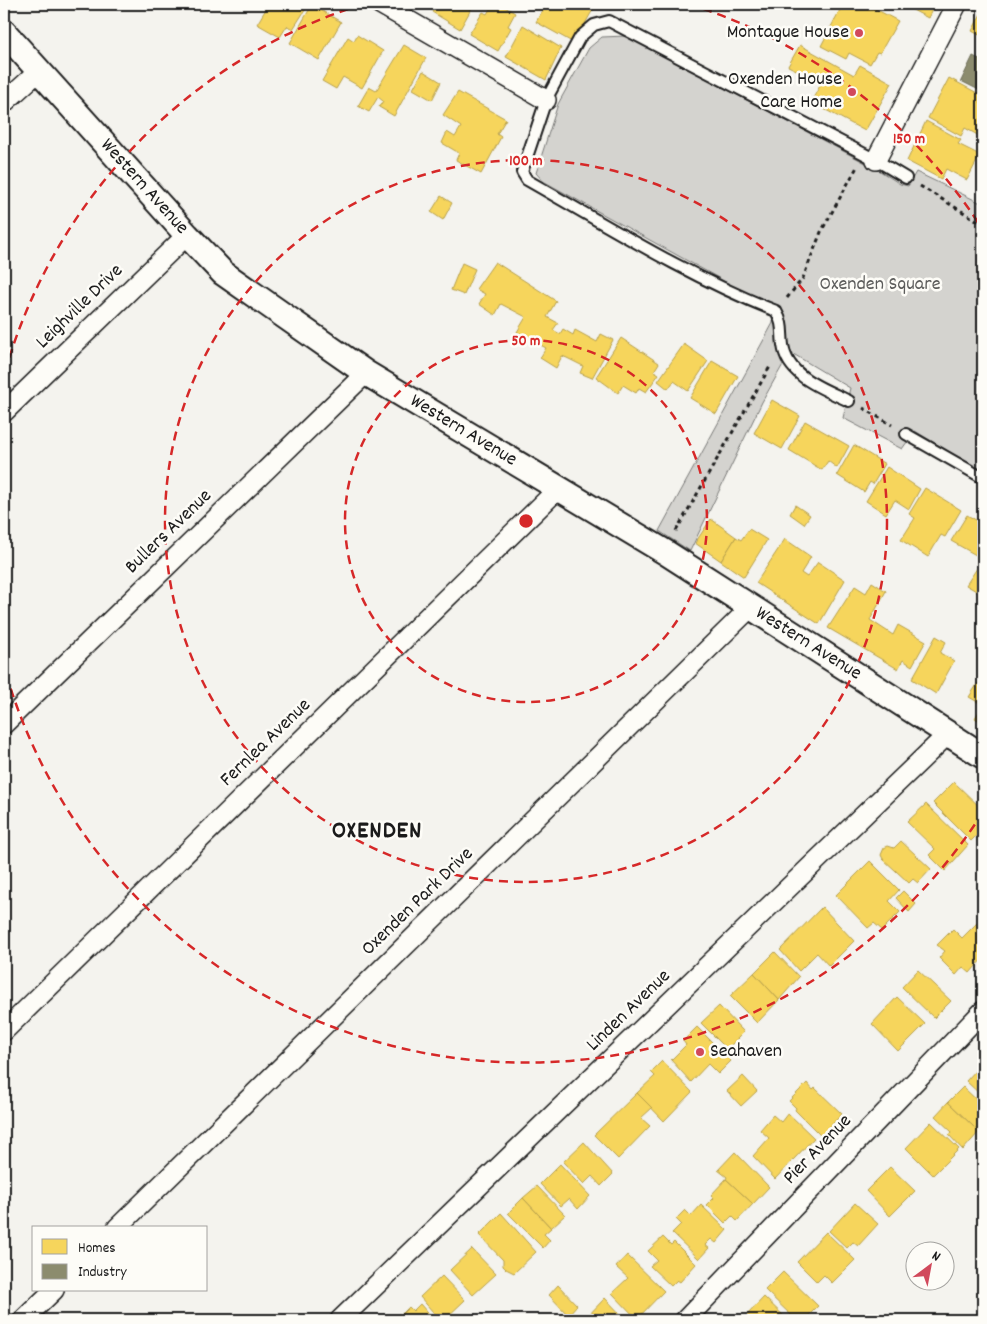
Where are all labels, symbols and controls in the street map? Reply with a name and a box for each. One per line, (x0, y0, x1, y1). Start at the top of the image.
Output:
place label: Montague House (727, 19, 849, 47)
marker: Montague House (853, 27, 865, 39)
place label: Oxenden House Care Home (728, 66, 842, 117)
marker: Oxenden House Care Home (846, 86, 858, 98)
text: 150 m (893, 129, 925, 151)
street label: Western Avenue (93, 133, 195, 241)
text: 100 m (509, 151, 543, 173)
street label: Leighville Drive (30, 258, 130, 356)
park label: Oxenden Square (820, 271, 941, 299)
text: 50 m (512, 331, 540, 353)
street label: Western Avenue (404, 388, 522, 474)
street label: Bullers Avenue (119, 483, 219, 581)
centre of rings (517, 512, 535, 530)
street label: Western Avenue (749, 600, 867, 688)
street label: Fernlea Avenue (214, 692, 318, 794)
district label: OXENDEN (332, 814, 422, 850)
street label: Oxenden Park Drive (356, 841, 480, 963)
street label: Linden Avenue (580, 963, 678, 1059)
place label: Seahaven (710, 1038, 782, 1066)
marker: Seahaven (694, 1046, 706, 1058)
street label: Pier Avenue (777, 1108, 859, 1191)
legend (32, 1226, 208, 1292)
text: Homes (78, 1238, 116, 1260)
north arrow (904, 1242, 954, 1292)
text: N (928, 1246, 944, 1267)
text: Industry (78, 1262, 127, 1284)

